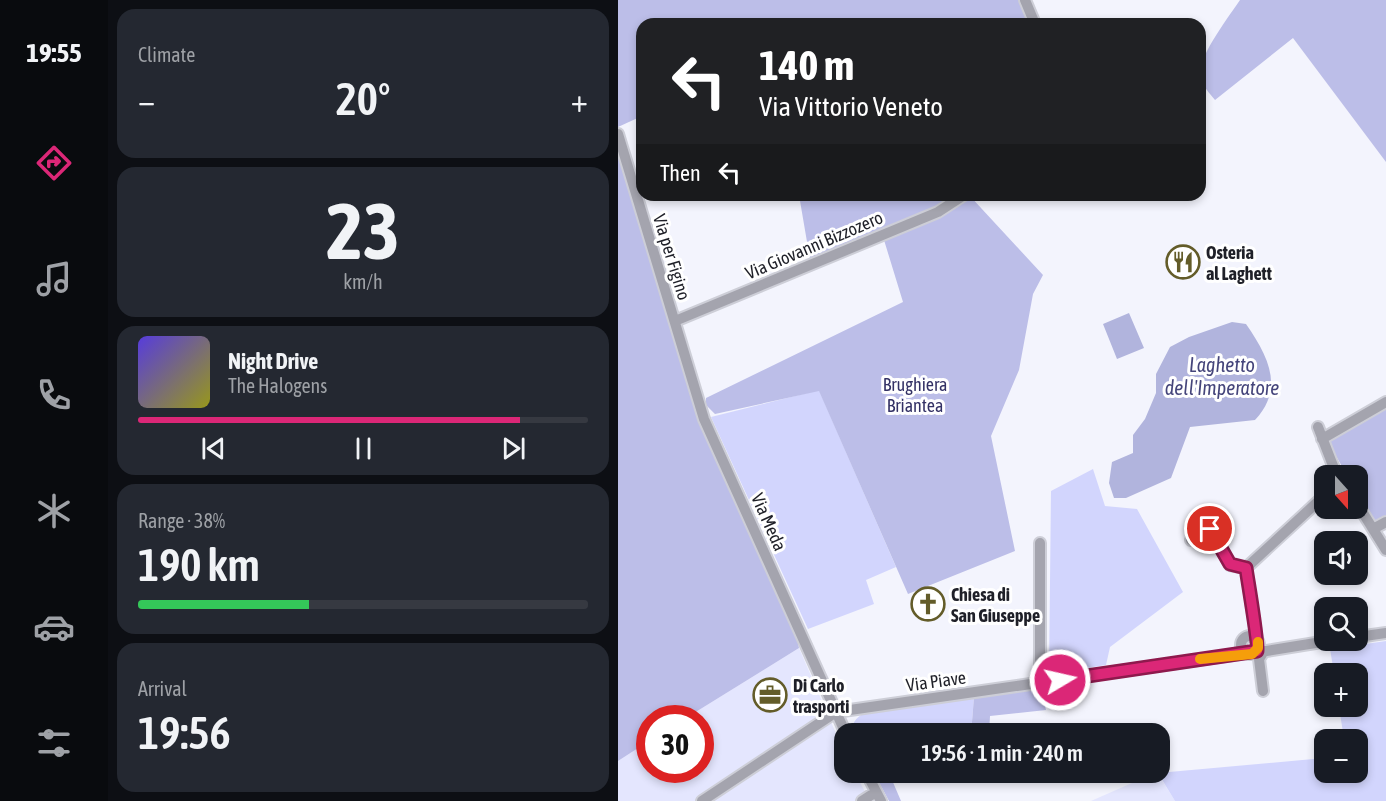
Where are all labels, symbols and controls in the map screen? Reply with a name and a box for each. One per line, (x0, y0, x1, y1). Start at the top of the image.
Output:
text: 19:55 (26, 37, 82, 68)
text: 140 m (759, 41, 854, 89)
icon: left (660, 42, 738, 120)
text: Climate (138, 43, 195, 66)
text: 20° (336, 73, 390, 125)
text: − (138, 81, 155, 119)
text: + (571, 81, 588, 119)
text: Via Vittorio Veneto (759, 91, 943, 122)
icon: directions (33, 142, 75, 184)
icon: left (713, 156, 746, 189)
text: Then (660, 160, 701, 186)
text: 23 (326, 186, 400, 276)
street label: Via Giovanni Bizzozero (742, 207, 886, 283)
street label: Via per Figino (649, 211, 695, 303)
place label: Osteria al Laghett (1206, 242, 1273, 284)
restaurant icon: Osteria al Laghett (1165, 244, 1201, 280)
icon: music (33, 258, 75, 300)
text: km/h (343, 270, 383, 293)
text: Night Drive (228, 348, 318, 374)
water label: Laghetto dell'Imperatore (1165, 353, 1279, 399)
icon: phone (33, 374, 75, 416)
text: The Halogens (228, 374, 327, 397)
park label: Brughiera Briantea (883, 374, 947, 416)
icon: previous (197, 432, 230, 465)
icon: pause (347, 432, 380, 465)
icon: next (497, 432, 530, 465)
north arrow (1314, 465, 1368, 519)
map controls (1314, 465, 1368, 783)
icon: climate (33, 490, 75, 532)
street label: Via Meda (747, 490, 791, 554)
pin (1184, 503, 1235, 554)
text: Range · 38% (138, 509, 225, 532)
icon: arrive (1193, 512, 1226, 545)
button: sound (1314, 531, 1368, 585)
text: 190 km (138, 539, 260, 591)
place label: Chiesa di San Giuseppe (951, 584, 1040, 626)
church icon: Chiesa di San Giuseppe (910, 586, 946, 622)
button: search (1314, 597, 1368, 651)
icon: car (33, 606, 75, 648)
position arrow (1028, 648, 1092, 712)
button: + (1314, 663, 1368, 717)
street label: Via Piave (905, 666, 967, 696)
place label: Di Carlo trasporti (792, 675, 849, 717)
text: Arrival (138, 677, 187, 700)
office icon: Di Carlo trasporti (752, 677, 788, 713)
speed limit sign: 30 (636, 705, 714, 783)
text: 19:56 (138, 707, 231, 759)
icon: filters (33, 722, 75, 764)
button: − (1314, 729, 1368, 783)
text: 19:56 · 1 min · 240 m (921, 740, 1083, 766)

